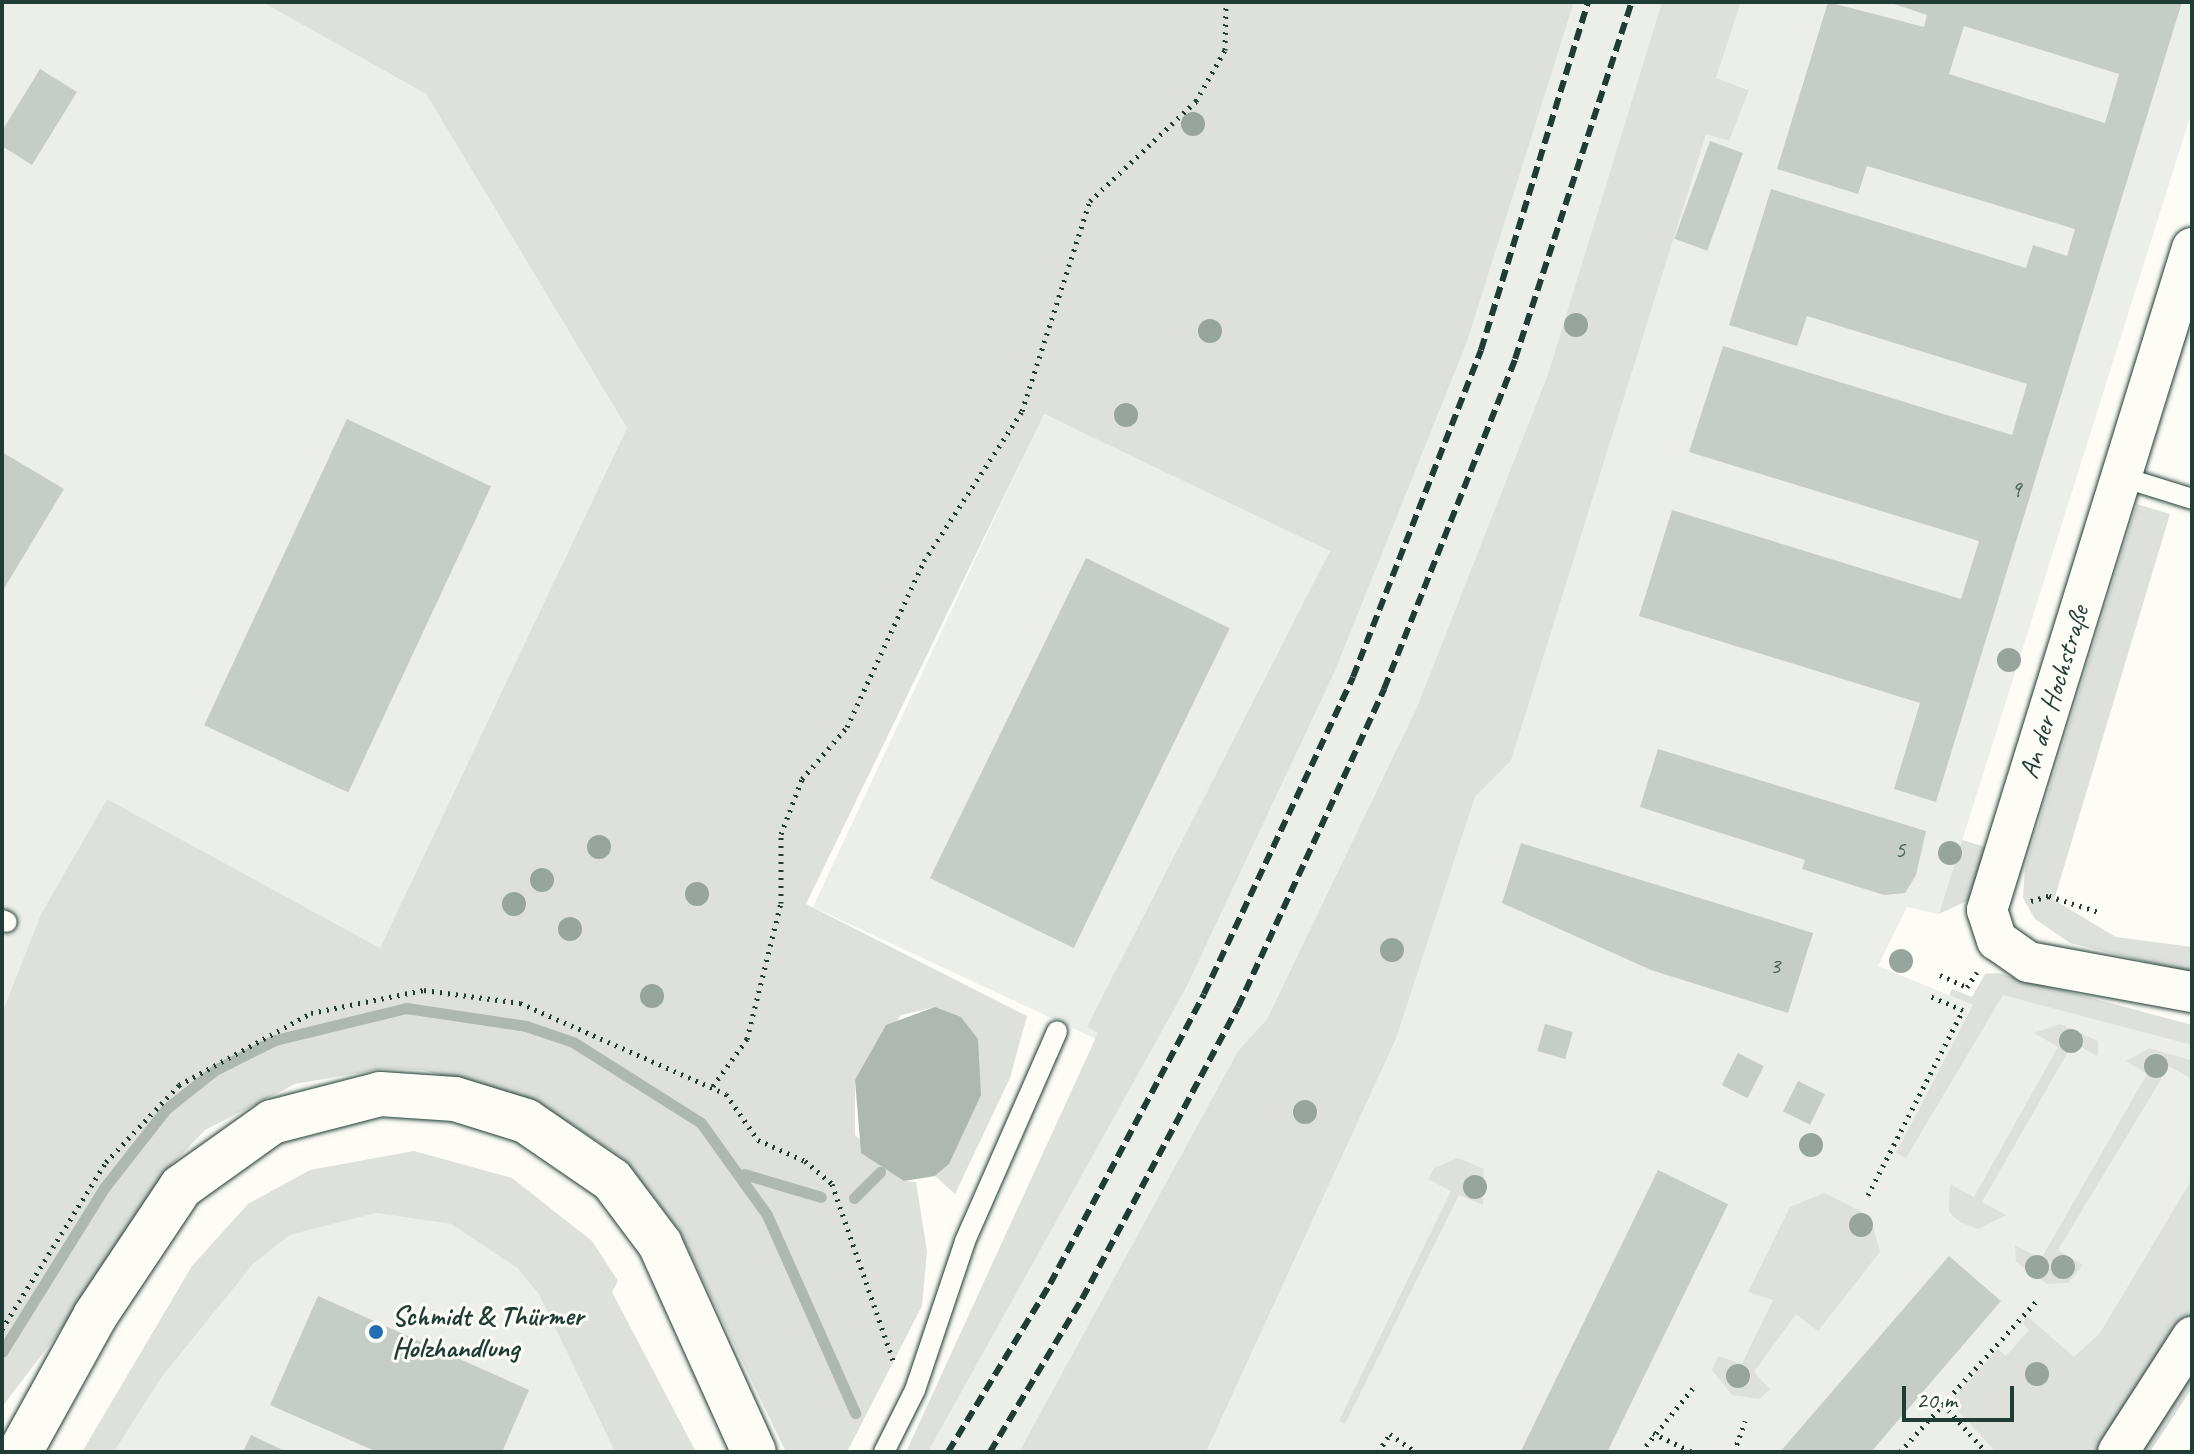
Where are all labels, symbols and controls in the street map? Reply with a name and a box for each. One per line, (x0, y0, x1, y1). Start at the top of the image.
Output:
house number: 9 (2011, 476, 2021, 504)
street label: An der Hochstraße (2012, 602, 2096, 782)
house number: 5 (1895, 836, 1905, 864)
house number: 3 (1770, 952, 1780, 980)
place label: Schmidt & Thürmer Holzhandlung (392, 1299, 583, 1365)
marker: Schmidt & Thürmer Holzhandlung (367, 1323, 385, 1341)
scale bar (1906, 1370, 2018, 1420)
text: 20 m (1916, 1385, 1957, 1415)

